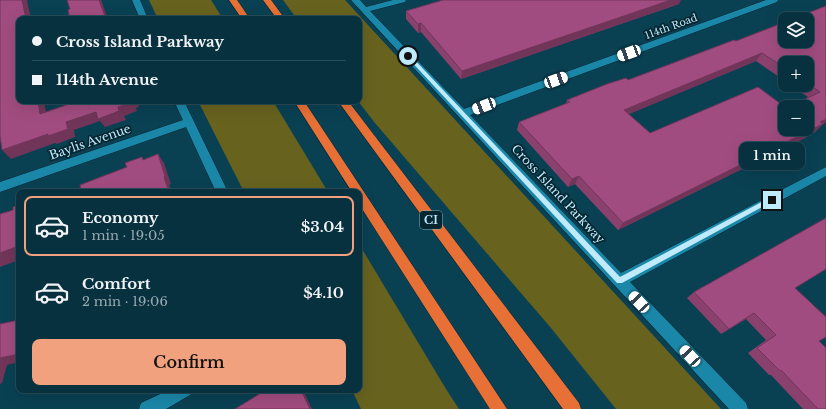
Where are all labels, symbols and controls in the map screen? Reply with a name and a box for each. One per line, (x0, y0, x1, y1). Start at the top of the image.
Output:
street label: 114th Road (643, 11, 699, 42)
map controls (778, 12, 814, 136)
button: layers (778, 12, 814, 48)
text: Cross Island Parkway (56, 32, 224, 51)
car (616, 43, 642, 63)
route start (399, 47, 417, 65)
button: + (778, 56, 814, 92)
text: 114th Avenue (56, 70, 158, 89)
car (543, 70, 569, 90)
car (471, 96, 497, 116)
button: − (778, 100, 814, 136)
street label: Baylis Avenue (47, 121, 133, 162)
street label: Cross Island Parkway (508, 141, 608, 247)
callout: 1 min (739, 142, 805, 170)
text: 1 min (753, 147, 791, 164)
route end (763, 191, 781, 209)
icon: car (34, 208, 70, 244)
text: Economy (82, 208, 159, 227)
road number: CI (420, 211, 442, 229)
text: $3.04 (301, 217, 344, 236)
text: 1 min · 19:05 (82, 227, 165, 244)
icon: car (34, 274, 70, 310)
text: Comfort (82, 274, 150, 293)
text: $4.10 (303, 283, 344, 302)
car (626, 289, 652, 315)
text: 2 min · 19:06 (82, 293, 168, 310)
button: Confirm (32, 339, 346, 385)
car (677, 343, 703, 369)

